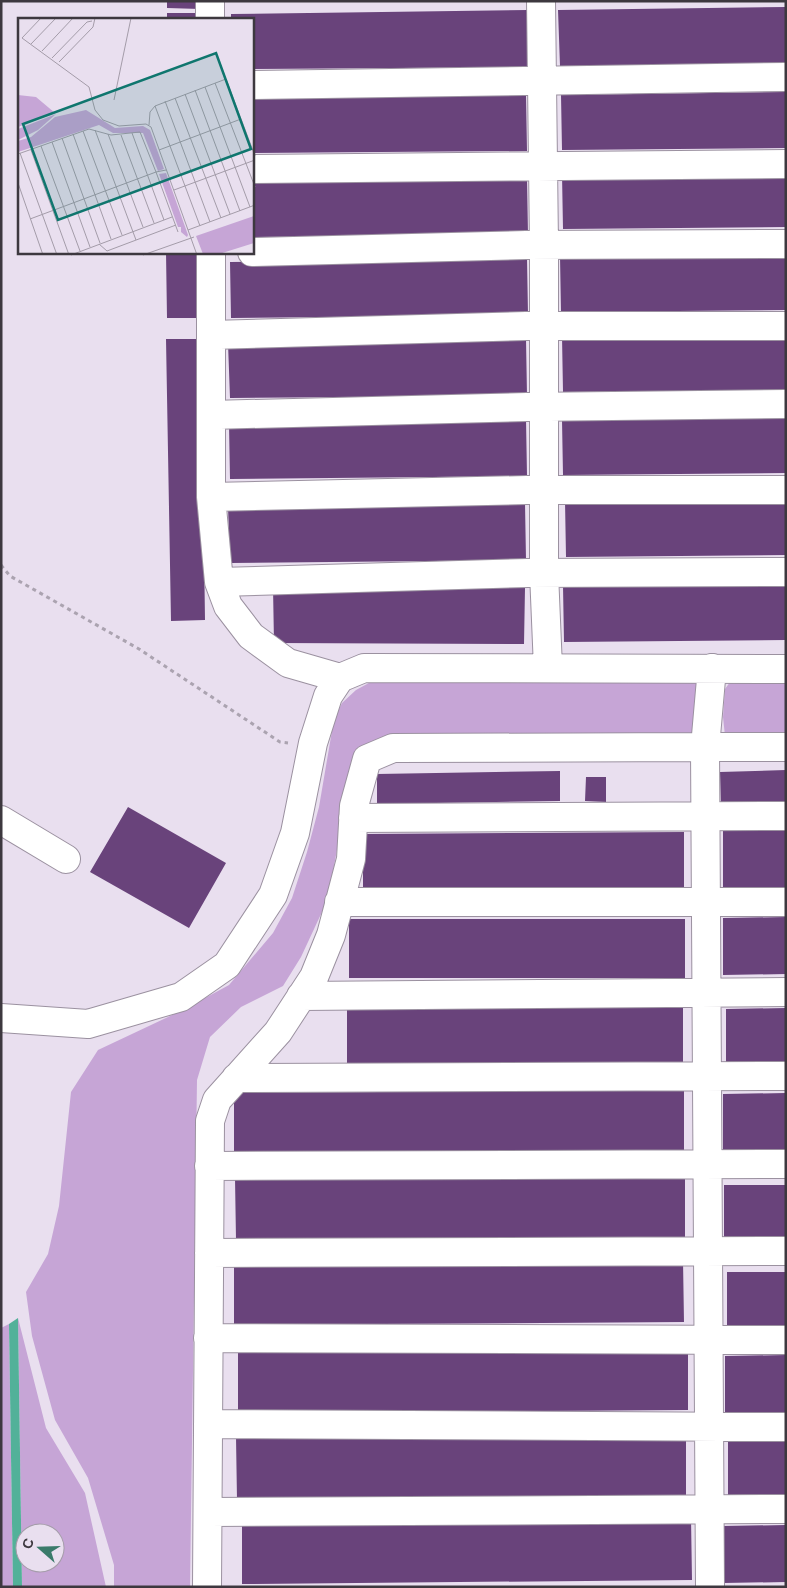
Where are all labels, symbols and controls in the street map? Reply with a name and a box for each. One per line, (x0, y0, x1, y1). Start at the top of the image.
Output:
inset map (18, 18, 254, 254)
north arrow (15, 1523, 65, 1573)
text: С (19, 1536, 37, 1551)

